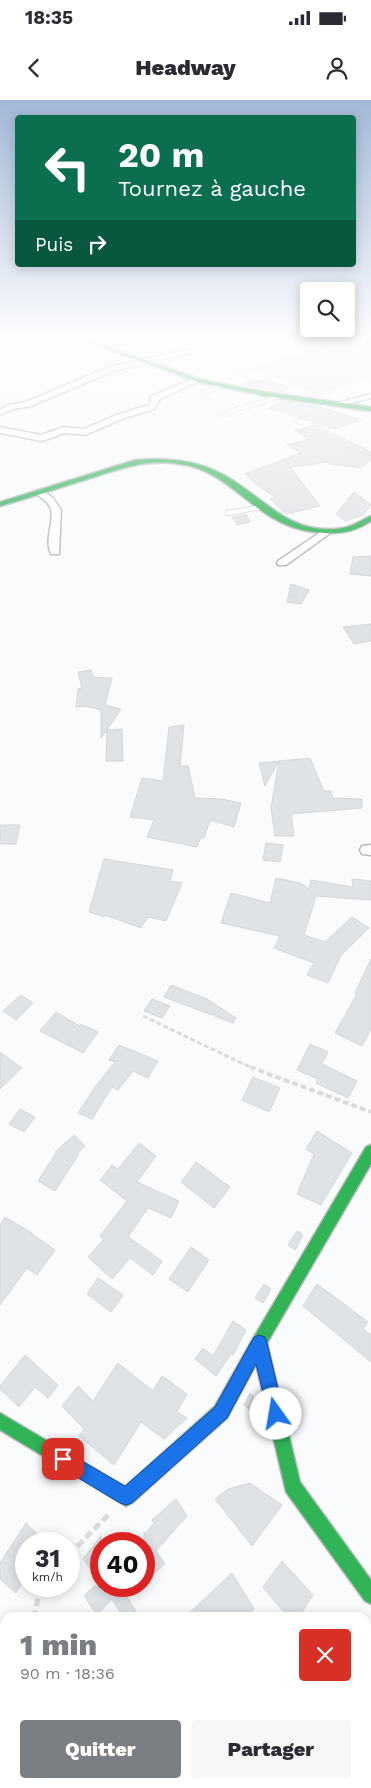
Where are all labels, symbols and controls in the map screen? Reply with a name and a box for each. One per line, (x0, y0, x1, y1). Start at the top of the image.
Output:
text: 18:35 (25, 6, 73, 29)
icon: back (20, 54, 48, 82)
icon: person (323, 54, 351, 82)
text: Headway (135, 55, 236, 80)
text: 20 m (118, 134, 204, 176)
icon: left (35, 135, 100, 200)
text: Tournez à gauche (118, 176, 306, 201)
icon: right (83, 230, 111, 258)
text: Puis (35, 233, 73, 256)
map controls (300, 282, 355, 337)
button: search (300, 282, 355, 337)
position arrow (249, 1387, 301, 1439)
pin (42, 1438, 84, 1480)
icon: arrive (49, 1445, 77, 1473)
speed limit sign: 40 (90, 1532, 155, 1597)
text: 31 (35, 1544, 60, 1573)
text: km/h (32, 1570, 63, 1584)
text: 1 min (20, 1627, 97, 1662)
button: close (299, 1629, 351, 1681)
text: 90 m · 18:36 (20, 1664, 115, 1683)
button: Quitter (20, 1720, 181, 1778)
button: Partager (191, 1720, 351, 1778)

